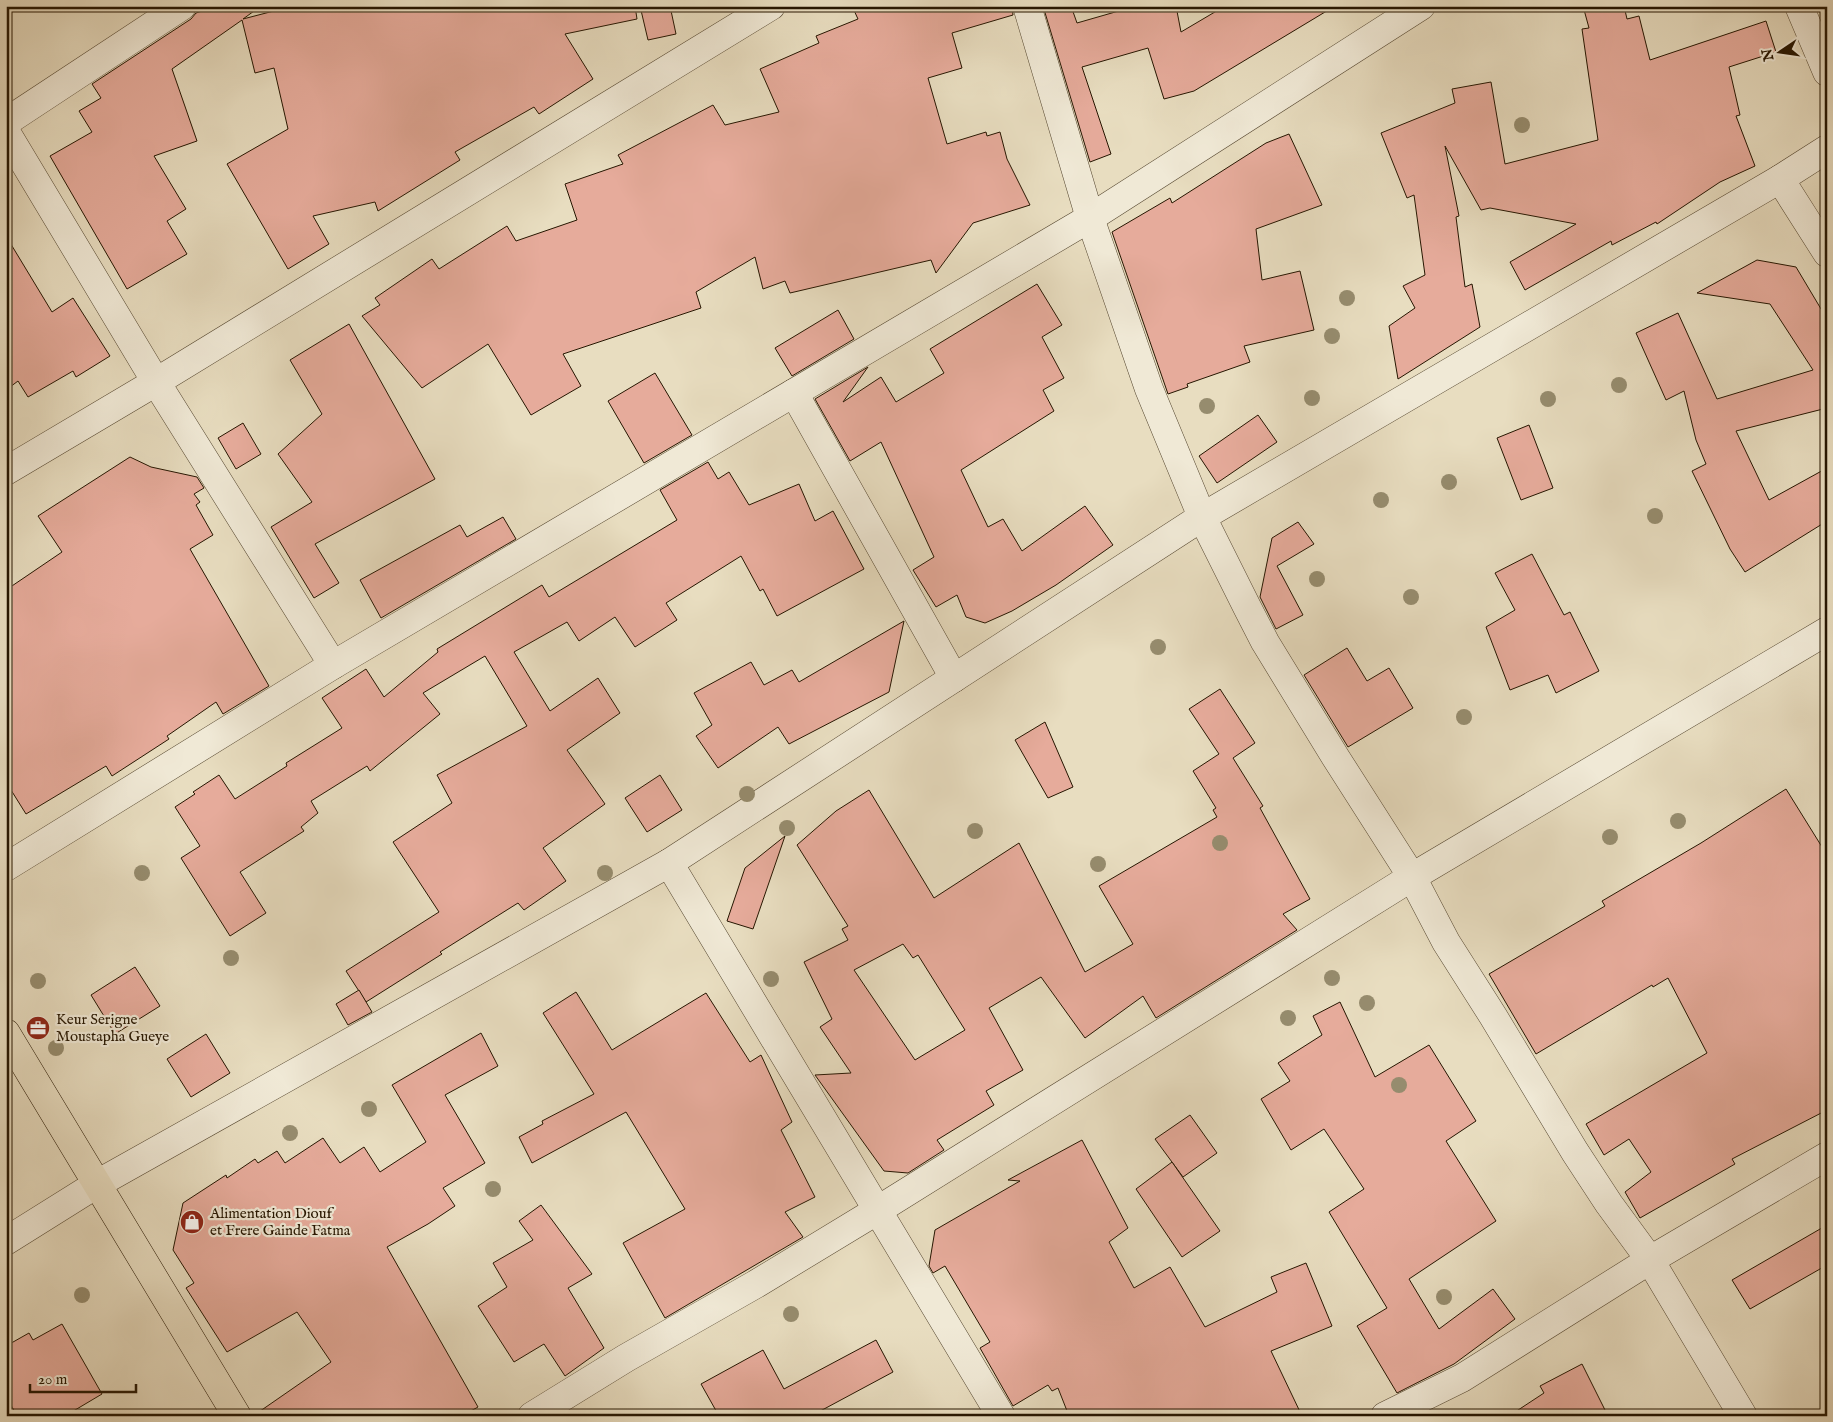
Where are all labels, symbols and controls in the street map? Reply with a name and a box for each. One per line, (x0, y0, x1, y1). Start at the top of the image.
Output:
north arrow (1756, 28, 1806, 78)
text: N (1758, 47, 1779, 64)
place label: Keur Serigne Moustapha Gueye (56, 1010, 169, 1046)
office icon: Keur Serigne Moustapha Gueye (25, 1015, 51, 1041)
place label: Alimentation Diouf et Frere Gainde Fatma (209, 1204, 351, 1240)
shop icon: Alimentation Diouf et Frere Gainde Fatma (179, 1209, 205, 1235)
scale bar (30, 1362, 136, 1394)
text: 20 m (38, 1370, 68, 1389)

